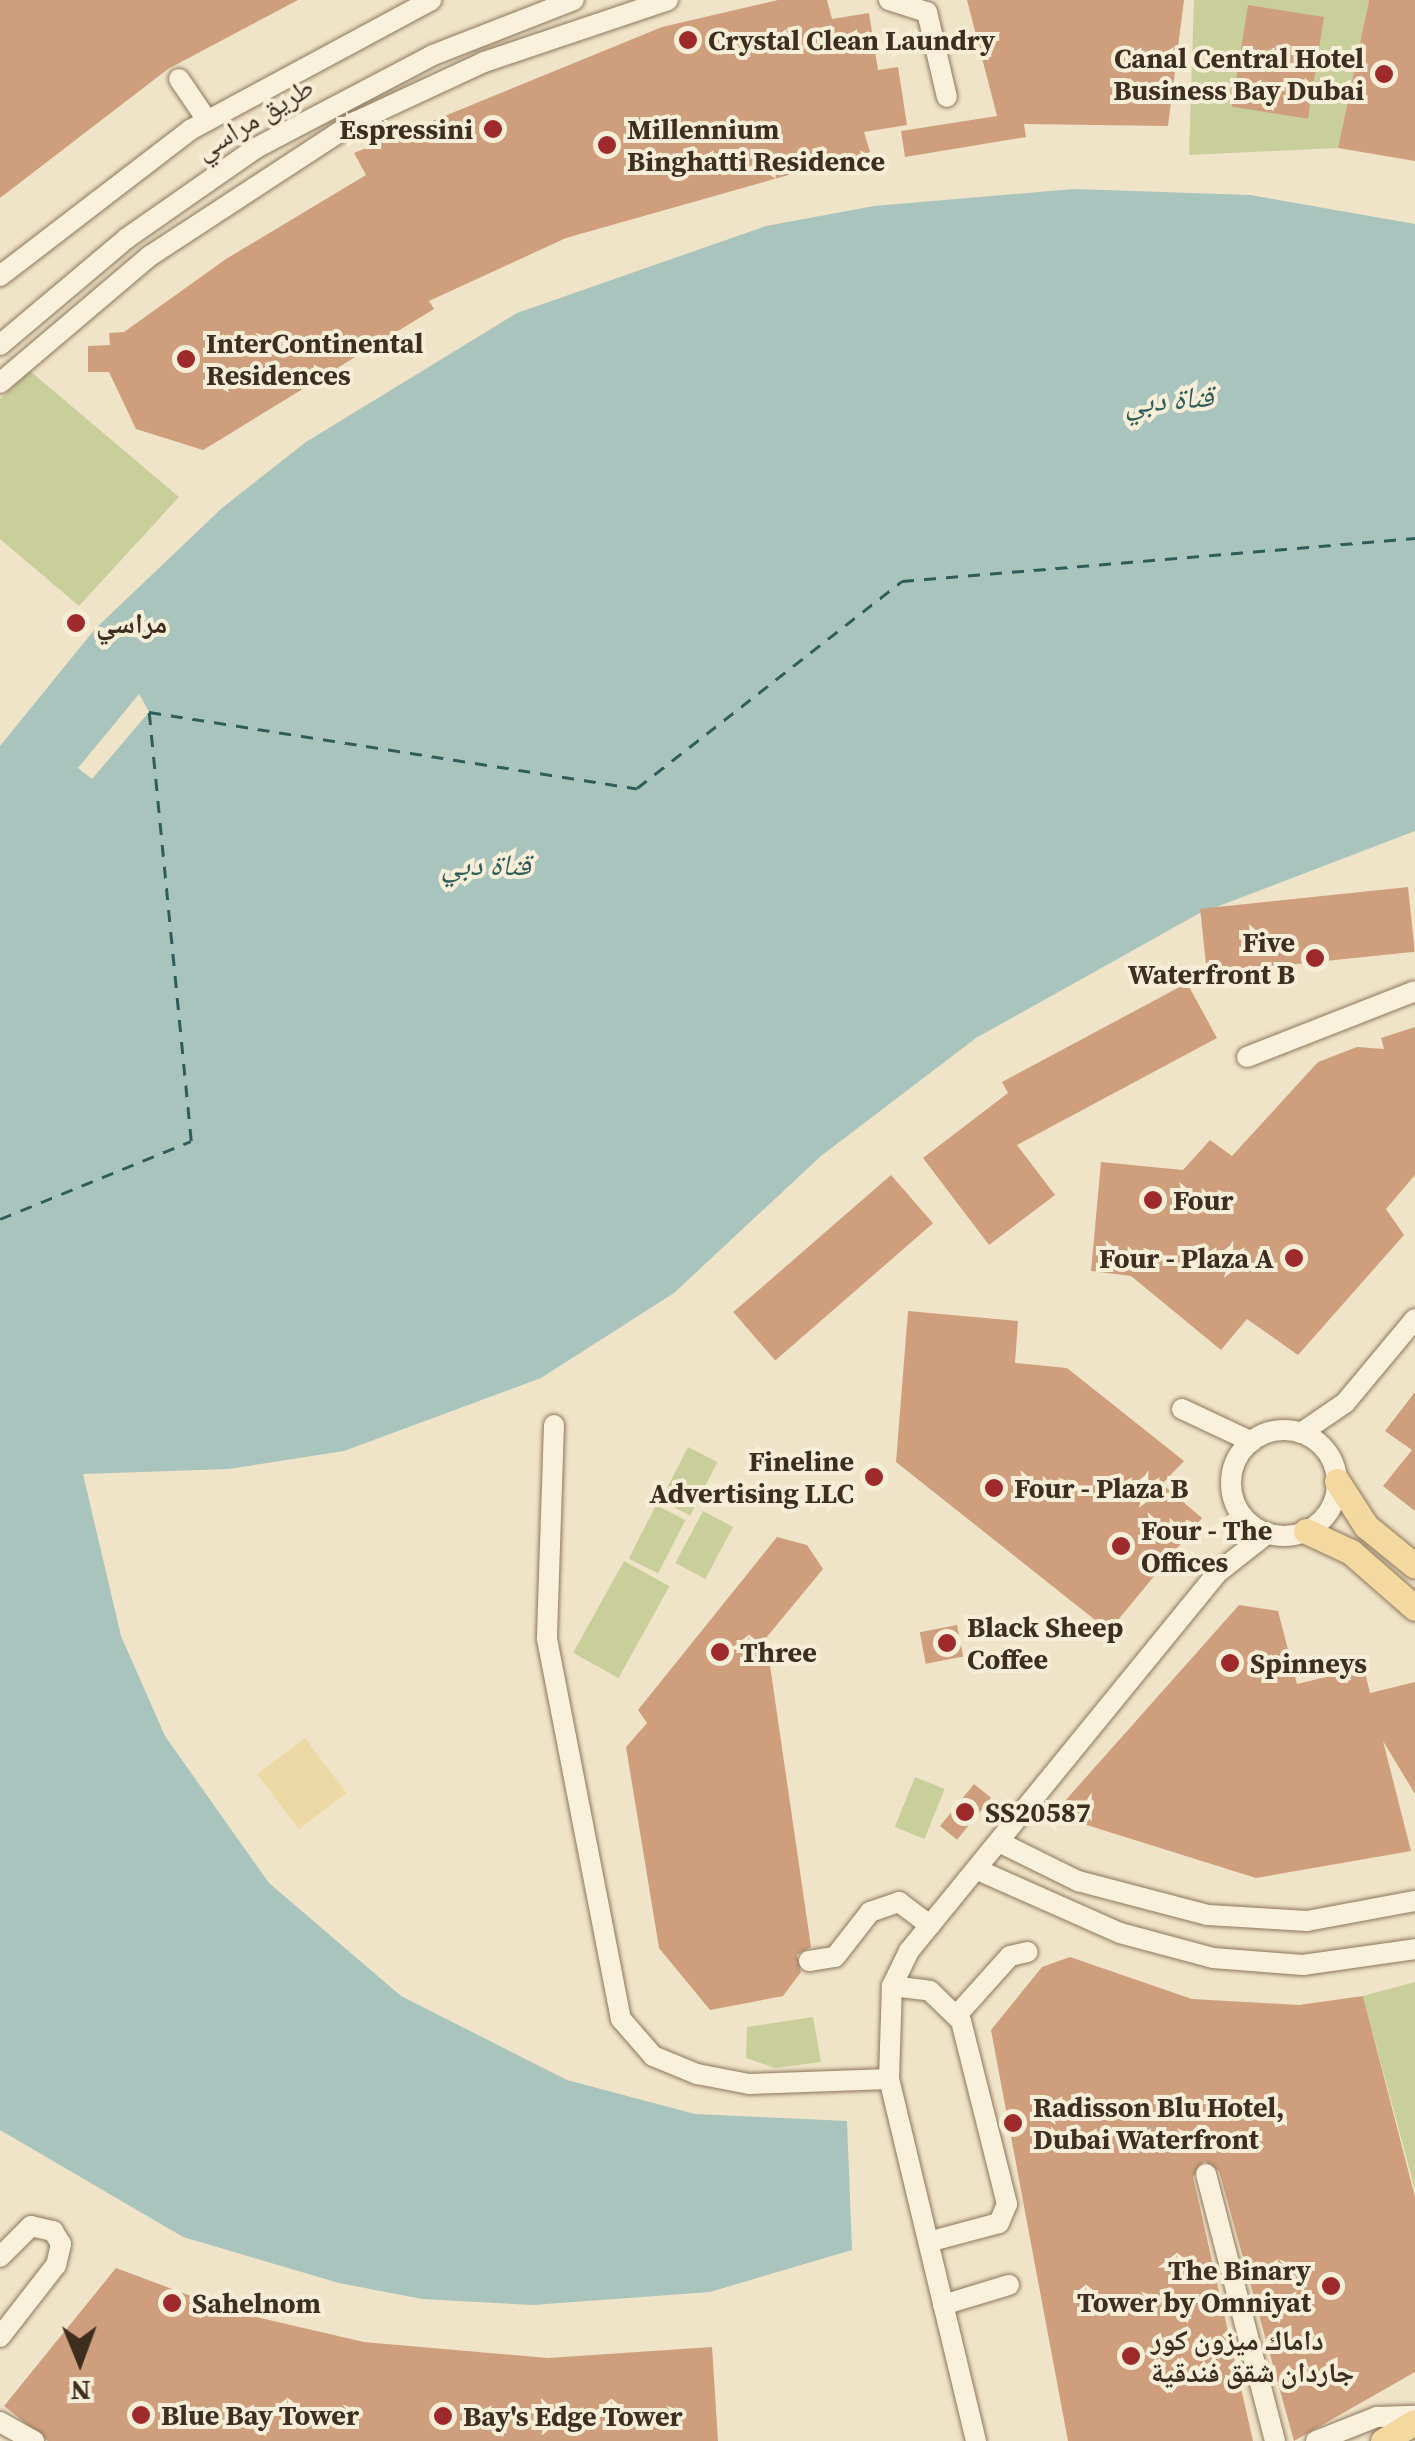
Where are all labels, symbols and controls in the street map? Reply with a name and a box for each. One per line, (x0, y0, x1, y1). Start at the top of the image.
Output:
place label: Crystal Clean Laundry (708, 23, 995, 57)
marker: Crystal Clean Laundry (677, 29, 699, 51)
place label: Canal Central Hotel Business Bay Dubai (1113, 41, 1364, 107)
marker: Canal Central Hotel Business Bay Dubai (1373, 63, 1395, 85)
street label: طريق مراسي (189, 70, 319, 166)
place label: Espressini (339, 112, 473, 146)
place label: Millennium Binghatti Residence (627, 112, 885, 178)
marker: Espressini (482, 118, 504, 140)
marker: Millennium Binghatti Residence (596, 134, 618, 156)
place label: InterContinental Residences (206, 326, 424, 392)
marker: InterContinental Residences (175, 348, 197, 370)
water label: قناة دبي (1123, 378, 1215, 422)
place label: مراسي (96, 606, 167, 640)
marker: مراسي (65, 612, 87, 634)
water label: قناة دبي (441, 847, 531, 883)
place label: Five Waterfront B (1128, 925, 1295, 991)
marker: Five Waterfront B (1304, 947, 1326, 969)
place label: Four (1173, 1183, 1233, 1217)
marker: Four (1142, 1189, 1164, 1211)
place label: Four - Plaza A (1099, 1241, 1274, 1275)
marker: Four - Plaza A (1283, 1247, 1305, 1269)
place label: Fineline Advertising LLC (649, 1444, 854, 1510)
marker: Fineline Advertising LLC (863, 1466, 885, 1488)
place label: Four - Plaza B (1014, 1471, 1188, 1505)
marker: Four - Plaza B (983, 1477, 1005, 1499)
place label: Four - The Offices (1141, 1513, 1273, 1579)
marker: Four - The Offices (1110, 1535, 1132, 1557)
place label: Black Sheep Coffee (967, 1610, 1123, 1676)
marker: Black Sheep Coffee (936, 1632, 958, 1654)
place label: Three (740, 1635, 817, 1669)
marker: Three (709, 1641, 731, 1663)
place label: Spinneys (1250, 1646, 1367, 1680)
marker: Spinneys (1219, 1652, 1241, 1674)
place label: SS20587 (985, 1795, 1091, 1829)
marker: SS20587 (954, 1801, 976, 1823)
place label: Radisson Blu Hotel, Dubai Waterfront (1033, 2090, 1284, 2156)
marker: Radisson Blu Hotel, Dubai Waterfront (1002, 2112, 1024, 2134)
place label: The Binary Tower by Omniyat (1077, 2253, 1311, 2319)
marker: The Binary Tower by Omniyat (1320, 2275, 1342, 2297)
place label: Sahelnom (192, 2286, 321, 2320)
marker: Sahelnom (161, 2292, 183, 2314)
north arrow (30, 2311, 130, 2411)
place label: داماك ميزون كور جاردان شقق فندقية (1151, 2323, 1354, 2389)
marker: داماك ميزون كور جاردان شقق فندقية (1120, 2345, 1142, 2367)
text: N (70, 2372, 91, 2410)
place label: Blue Bay Tower (161, 2398, 359, 2432)
place label: Bay's Edge Tower (463, 2399, 683, 2433)
marker: Blue Bay Tower (130, 2404, 152, 2426)
marker: Bay's Edge Tower (432, 2405, 454, 2427)

